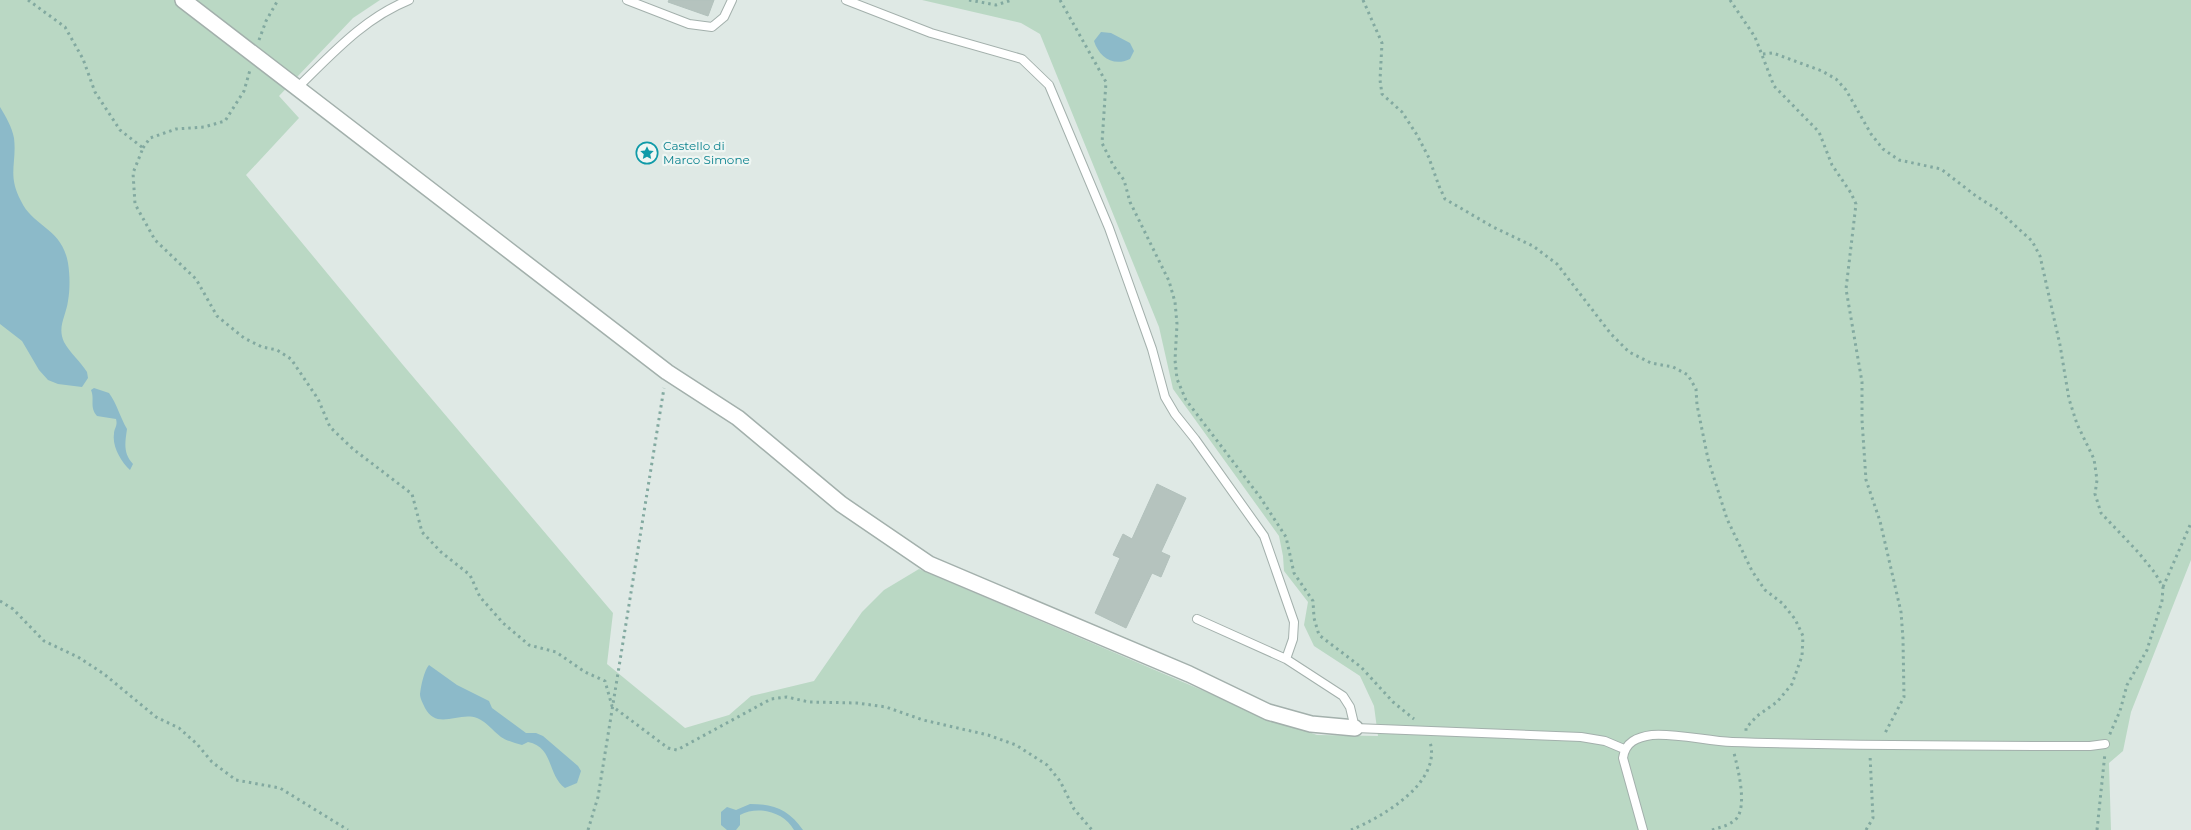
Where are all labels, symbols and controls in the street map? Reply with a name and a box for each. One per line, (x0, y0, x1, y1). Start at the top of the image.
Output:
place label: Castello di Marco Simone (663, 138, 750, 167)
place icon: Castello di Marco Simone (635, 141, 659, 165)

